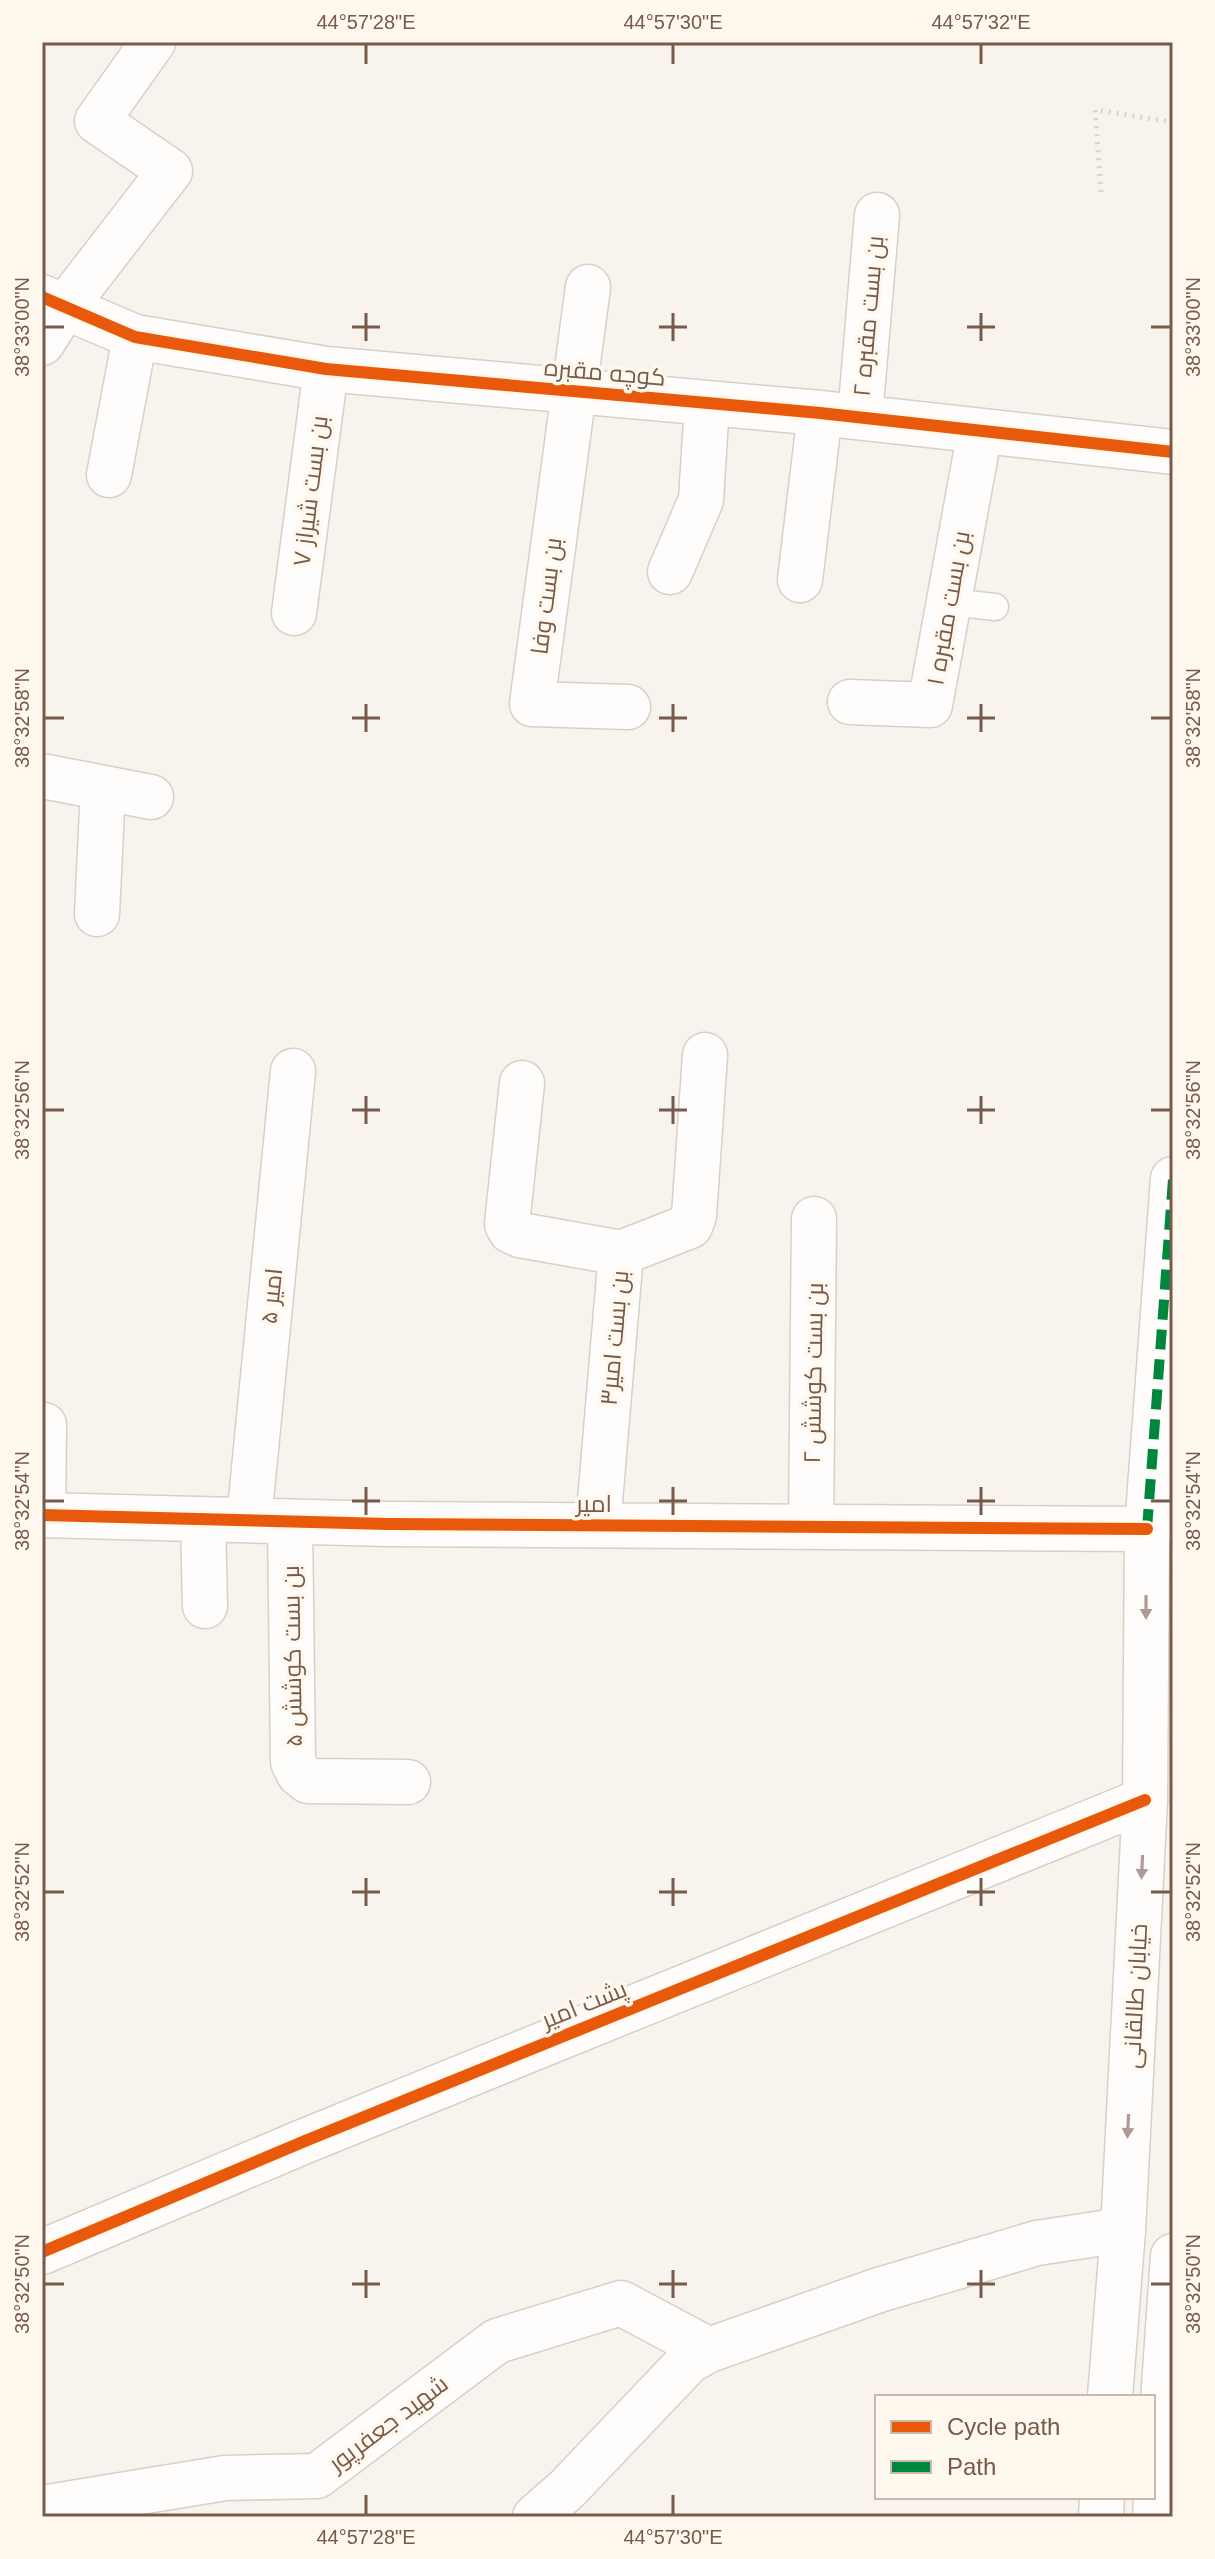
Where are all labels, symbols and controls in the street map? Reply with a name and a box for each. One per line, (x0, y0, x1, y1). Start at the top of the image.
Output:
text: 44°57'28"E (317, 11, 416, 33)
text: 44°57'30"E (624, 11, 723, 33)
text: 44°57'32"E (932, 11, 1031, 33)
street label: بن بست مقبره ۲ (848, 234, 889, 398)
text: 38°33'00"N (11, 277, 33, 377)
text: 38°33'00"N (1182, 277, 1204, 377)
street label: کوچه مقبره (543, 353, 667, 394)
street label: بن بست شیراز ۷ (287, 414, 334, 568)
street label: بن بست مقبره ۱ (921, 529, 976, 687)
street label: بن بست وفا (525, 536, 568, 656)
text: 38°32'58"N (11, 668, 33, 768)
text: 38°32'58"N (1182, 668, 1204, 768)
text: 38°32'56"N (11, 1060, 33, 1160)
text: 38°32'56"N (1182, 1060, 1204, 1160)
street label: امیر ۵ (255, 1267, 287, 1325)
street label: بن بست امیر۳ (595, 1269, 634, 1407)
street label: بن بست کوشش ۲ (798, 1282, 829, 1464)
text: 38°32'54"N (11, 1451, 33, 1551)
text: 38°32'54"N (1182, 1451, 1204, 1551)
street label: امیر (574, 1490, 612, 1517)
street label: بن بست کوشش ۵ (277, 1565, 308, 1747)
one-way arrow (1140, 1595, 1152, 1620)
text: 38°32'52"N (11, 1842, 33, 1942)
text: 38°32'52"N (1182, 1842, 1204, 1942)
one-way arrow (1135, 1855, 1148, 1880)
street label: خیابان طالقانی (1118, 1923, 1153, 2069)
street label: پشت امیر (536, 1975, 632, 2037)
one-way arrow (1121, 2114, 1134, 2139)
text: 38°32'50"N (11, 2234, 33, 2334)
text: 38°32'50"N (1182, 2234, 1204, 2334)
street label: شهید جعفرپور (322, 2370, 455, 2480)
legend (875, 2395, 1155, 2499)
text: Cycle path (947, 2413, 1060, 2440)
text: Path (947, 2453, 996, 2480)
text: 44°57'28"E (317, 2526, 416, 2548)
text: 44°57'30"E (624, 2526, 723, 2548)

